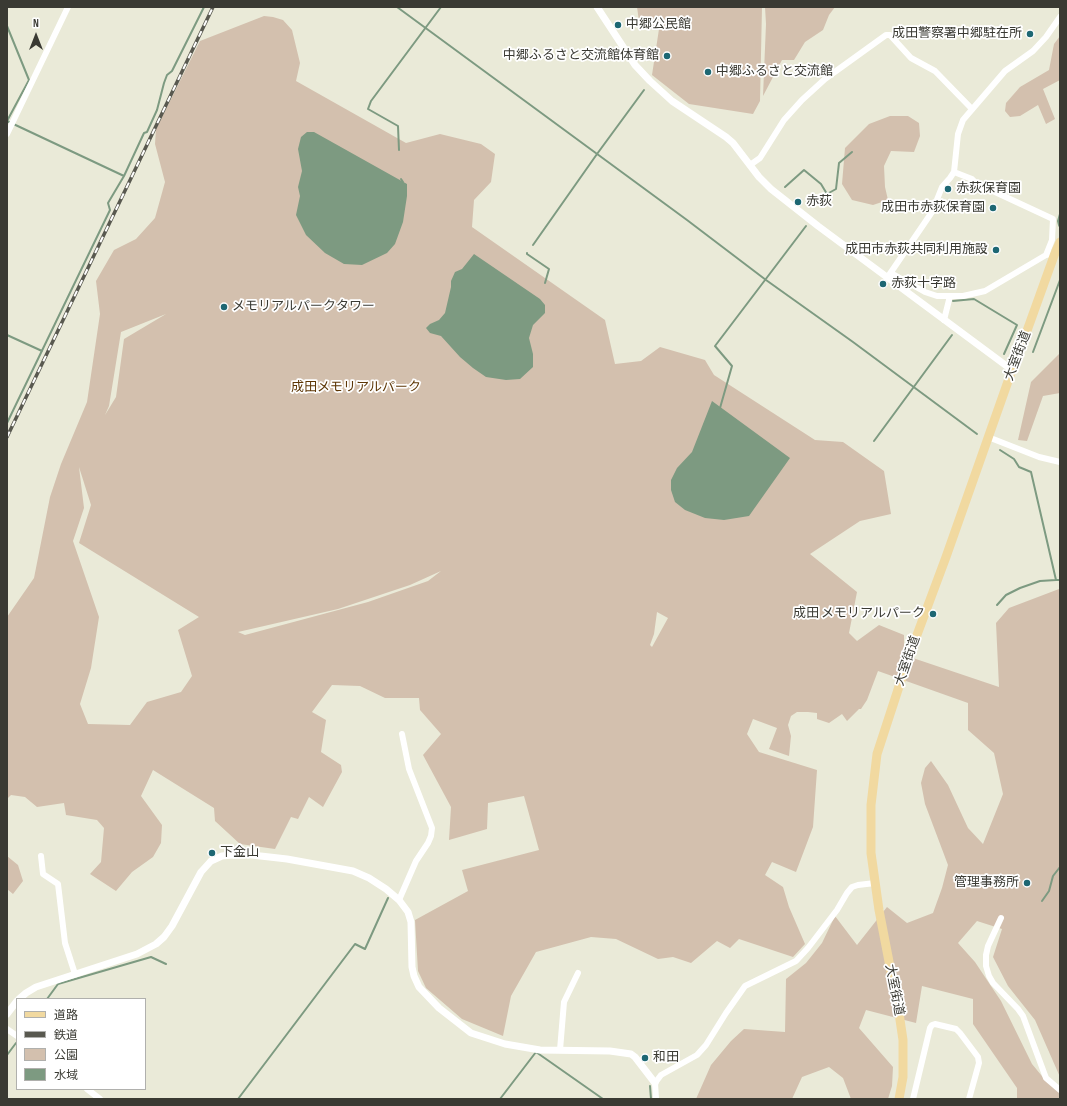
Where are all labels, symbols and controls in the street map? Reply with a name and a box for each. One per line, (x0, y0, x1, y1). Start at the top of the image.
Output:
north arrow (16, 16, 56, 56)
text: N (33, 17, 39, 30)
place label: 中郷公民館 (626, 17, 691, 33)
marker: 中郷公民館 (613, 20, 623, 30)
place label: 成田警察署中郷駐在所 (892, 26, 1022, 42)
marker: 成田警察署中郷駐在所 (1025, 29, 1035, 39)
place label: 中郷ふるさと交流館体育館 (503, 48, 659, 64)
marker: 中郷ふるさと交流館体育館 (662, 51, 672, 61)
place label: 中郷ふるさと交流館 (716, 64, 833, 80)
marker: 中郷ふるさと交流館 (703, 67, 713, 77)
place label: 赤荻保育園 (956, 181, 1021, 197)
marker: 赤荻保育園 (943, 184, 953, 194)
place label: 赤荻 (806, 194, 832, 210)
marker: 赤荻 (793, 197, 803, 207)
place label: 成田市赤荻保育園 (881, 200, 985, 216)
marker: 成田市赤荻保育園 (988, 203, 998, 213)
place label: 成田市赤荻共同利用施設 (845, 242, 988, 258)
marker: 成田市赤荻共同利用施設 (991, 245, 1001, 255)
place label: 赤荻十字路 (891, 276, 956, 292)
marker: 赤荻十字路 (878, 279, 888, 289)
place label: メモリアルパークタワー (232, 299, 375, 315)
marker: メモリアルパークタワー (219, 302, 229, 312)
street label: 大室街道 (1001, 329, 1035, 383)
park label: 成田メモリアルパーク (291, 380, 421, 396)
place label: 成田 メモリアルパーク (793, 606, 925, 622)
marker: 成田 メモリアルパーク (928, 609, 938, 619)
street label: 大室街道 (892, 634, 924, 688)
place label: 下金山 (220, 845, 259, 861)
marker: 下金山 (207, 848, 217, 858)
place label: 管理事務所 (954, 875, 1019, 891)
marker: 管理事務所 (1022, 878, 1032, 888)
street label: 大室街道 (881, 963, 907, 1017)
legend (16, 998, 146, 1090)
text: 道路 (54, 1008, 78, 1023)
text: 鉄道 (54, 1028, 78, 1043)
text: 公園 (54, 1048, 78, 1063)
place label: 和田 (653, 1050, 679, 1066)
marker: 和田 (640, 1053, 650, 1063)
text: 水域 (54, 1068, 78, 1083)

